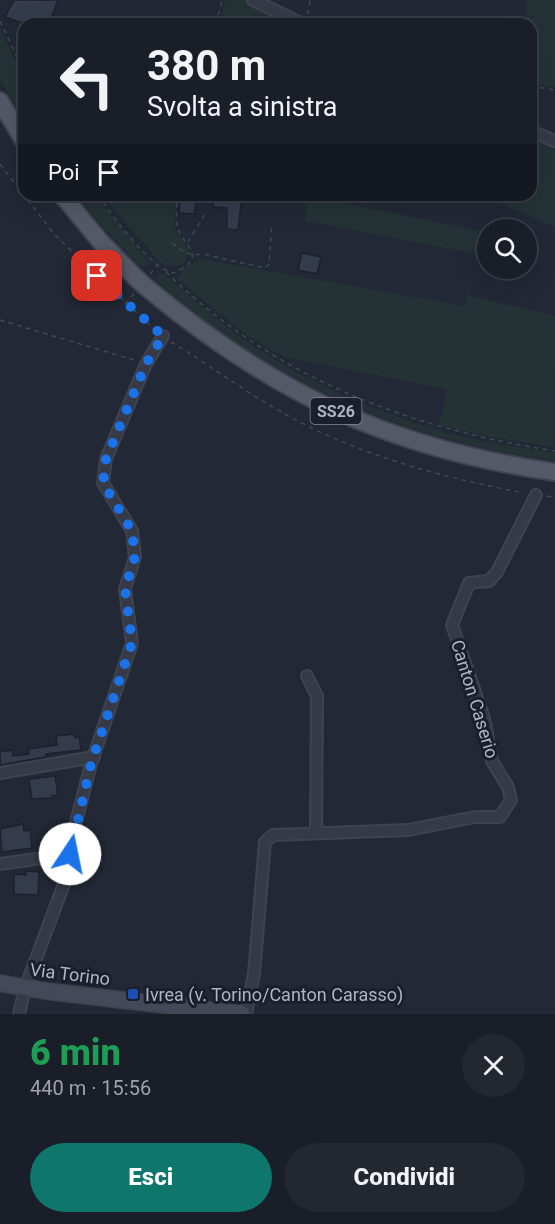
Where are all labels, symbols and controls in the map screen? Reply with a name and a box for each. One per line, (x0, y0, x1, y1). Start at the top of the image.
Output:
text: 380 m (147, 41, 266, 90)
icon: left (48, 42, 126, 120)
text: Svolta a sinistra (147, 91, 338, 123)
icon: arrive (92, 156, 125, 189)
text: Poi (48, 160, 80, 185)
map controls (477, 219, 537, 279)
button: search (477, 219, 537, 279)
pin (71, 250, 122, 301)
icon: arrive (80, 259, 113, 292)
road number: SS26 (310, 398, 362, 424)
street label: Canton Caserio (447, 637, 503, 761)
position arrow (38, 822, 102, 886)
street label: Via Torino (29, 959, 111, 989)
place label: Ivrea (v. Torino/Canton Carasso) (145, 984, 403, 1006)
marker: Ivrea (v. Torino/Canton Carasso) (126, 987, 140, 1001)
text: 6 min (30, 1032, 121, 1074)
button: close (462, 1034, 525, 1097)
text: 440 m · 15:56 (30, 1076, 151, 1100)
button: Esci (30, 1143, 272, 1212)
button: Condividi (284, 1143, 525, 1212)

